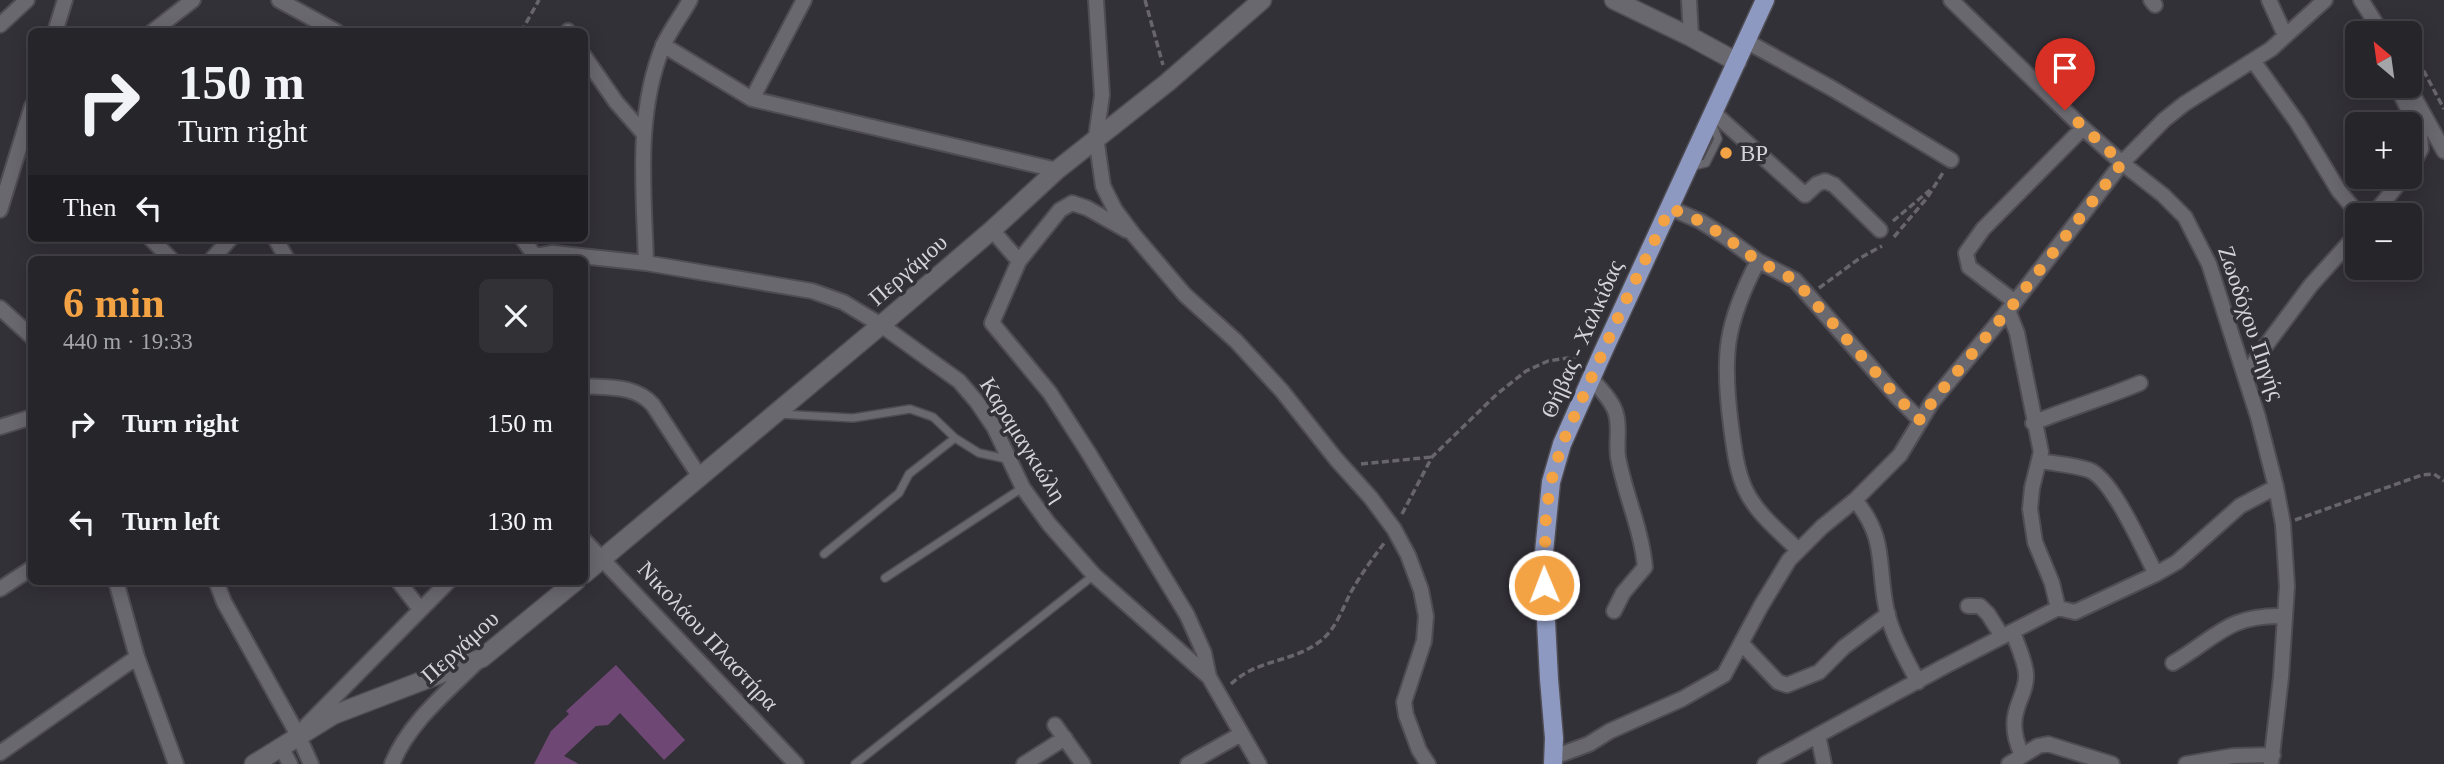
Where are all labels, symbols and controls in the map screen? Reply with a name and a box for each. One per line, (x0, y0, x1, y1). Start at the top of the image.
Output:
north arrow (2345, 21, 2422, 98)
map controls (2345, 21, 2422, 280)
pin (2035, 38, 2095, 110)
icon: arrive (2046, 49, 2084, 87)
text: 150 m (178, 55, 305, 110)
icon: right (63, 56, 154, 147)
button: + (2345, 112, 2422, 189)
text: Turn right (178, 113, 308, 149)
place label: BP (1740, 141, 1768, 166)
marker: BP (1718, 145, 1734, 161)
icon: left (130, 189, 168, 227)
text: Then (63, 193, 116, 222)
button: − (2345, 203, 2422, 280)
street label: Περγάμου (864, 229, 952, 311)
street label: Ζωοδόχου Πηγής (2213, 243, 2289, 403)
street label: Θήβας - Χαλκίδας (1536, 256, 1628, 422)
button: close (479, 279, 553, 353)
text: 6 min (63, 280, 165, 326)
text: 440 m · 19:33 (63, 329, 193, 354)
street label: Καραμαγκιώλη (975, 373, 1071, 507)
icon: right (63, 405, 101, 443)
text: Turn right (122, 409, 239, 438)
text: 150 m (487, 409, 553, 438)
icon: left (63, 503, 101, 541)
text: Turn left (122, 507, 220, 536)
text: 130 m (487, 507, 553, 536)
position arrow (1507, 548, 1581, 622)
street label: Νικολάου Πλαστήρα (633, 556, 783, 716)
street label: Περγάμου (416, 606, 504, 688)

